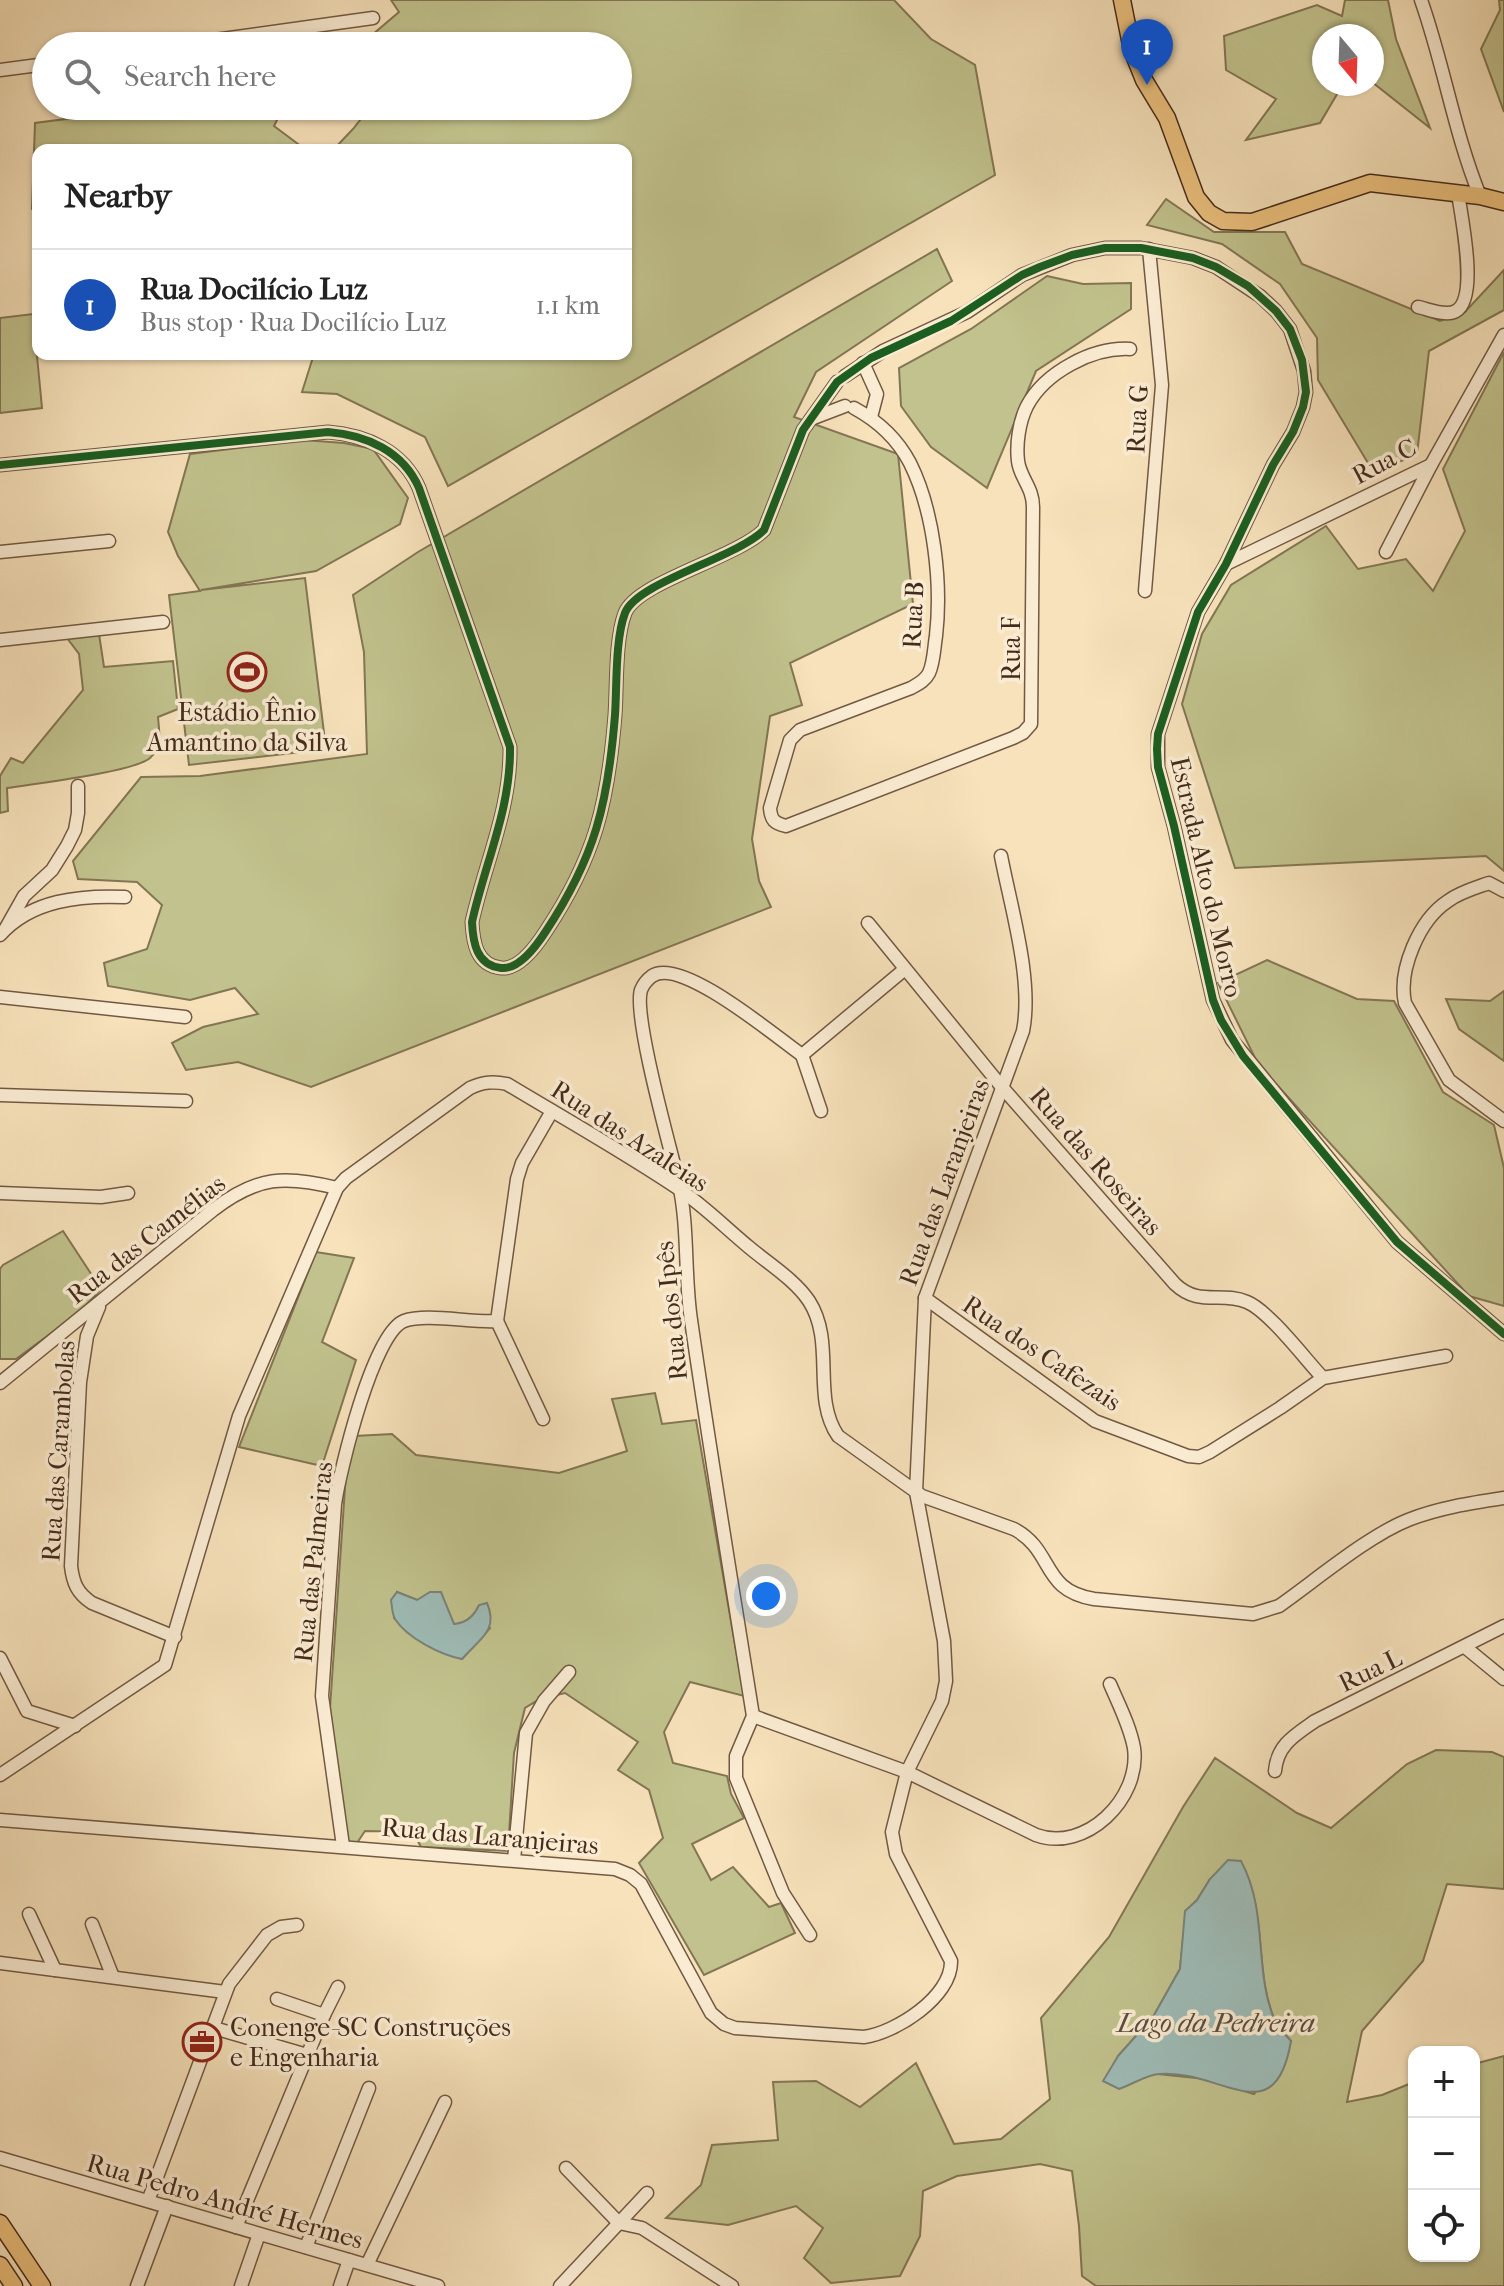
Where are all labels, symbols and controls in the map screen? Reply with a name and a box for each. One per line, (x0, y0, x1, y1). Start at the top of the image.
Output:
pin: 1 (1121, 19, 1173, 85)
north arrow (1312, 24, 1384, 96)
search box (32, 32, 632, 120)
icon: search (60, 54, 104, 98)
text: Search here (124, 59, 276, 94)
text: Nearby (64, 176, 171, 216)
text: Rua Docilício Luz (140, 272, 368, 307)
text: 1 (85, 290, 95, 321)
text: 1.1 km (536, 290, 600, 321)
text: Bus stop · Rua Docilício Luz (140, 307, 447, 338)
street label: Rua G (1120, 384, 1155, 454)
street label: Rua C (1347, 432, 1422, 491)
street label: Rua B (896, 580, 931, 650)
street label: Rua F (996, 617, 1027, 681)
sports icon: Estádio Ênio Amantino da Silva (226, 651, 268, 693)
place label: Estádio Ênio Amantino da Silva (146, 696, 348, 758)
street label: Estrada Alto do Morro (1164, 754, 1249, 1000)
street label: Rua das Azaleias (545, 1074, 714, 1199)
street label: Rua das Laranjeiras (893, 1075, 996, 1290)
street label: Rua das Roseiras (1023, 1081, 1169, 1242)
street label: Rua das Camélias (61, 1168, 232, 1311)
street label: Rua dos Ipês (649, 1240, 694, 1382)
street label: Rua dos Cafezais (957, 1289, 1127, 1418)
street label: Rua das Carambolas (35, 1339, 82, 1563)
street label: Rua das Palmeiras (288, 1460, 339, 1664)
your location (746, 1576, 786, 1616)
street label: Rua L (1334, 1642, 1407, 1699)
street label: Rua das Laranjeiras (380, 1812, 600, 1861)
water label: Lago da Pedreira (1115, 2006, 1315, 2039)
place label: Conenge-SC Construções e Engenharia (230, 2012, 511, 2073)
office icon: Conenge-SC Construções e Engenharia (181, 2021, 223, 2063)
map controls (1408, 2046, 1480, 2262)
button: + (1408, 2046, 1480, 2118)
button: − (1408, 2118, 1480, 2190)
street label: Rua Pedro André Hermes (83, 2147, 367, 2256)
button: locate (1408, 2190, 1480, 2262)

